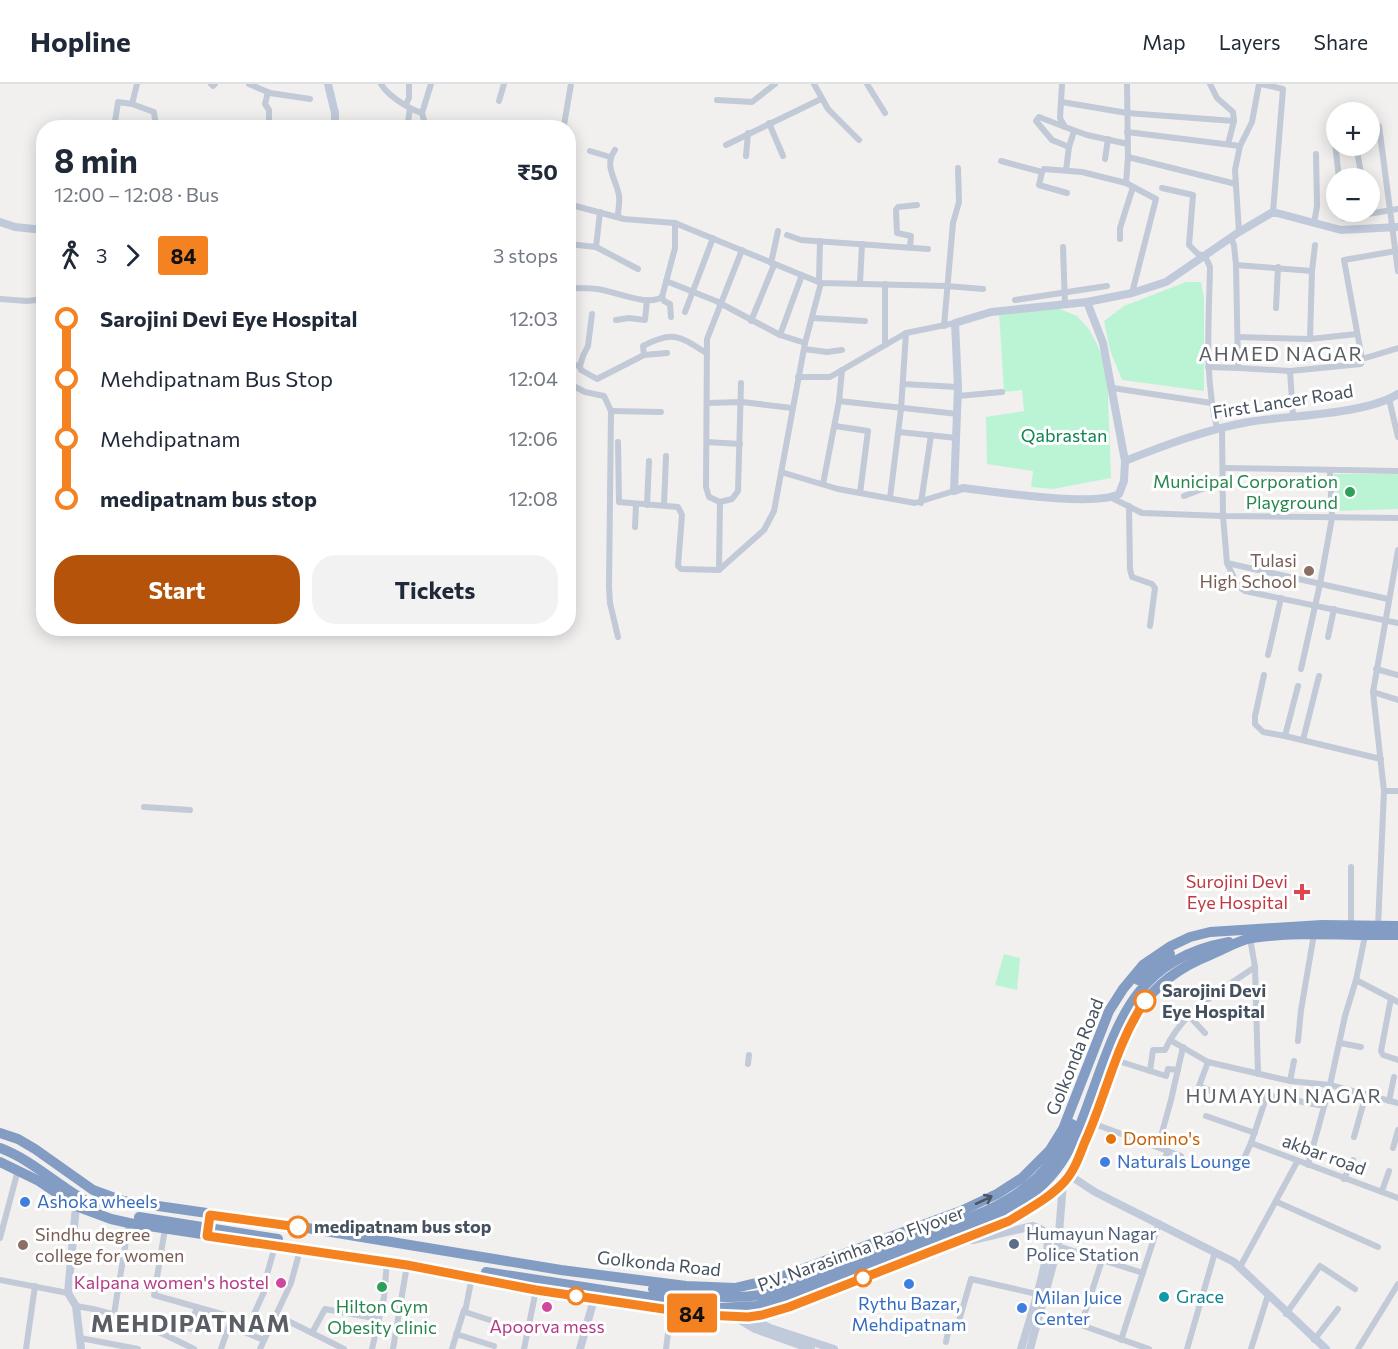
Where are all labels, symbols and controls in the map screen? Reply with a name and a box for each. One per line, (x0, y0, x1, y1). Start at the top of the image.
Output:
text: Hopline (30, 24, 131, 58)
text: Map (1142, 29, 1186, 54)
text: Layers (1219, 29, 1281, 54)
text: Share (1314, 29, 1368, 54)
map controls (1326, 102, 1380, 222)
button: + (1326, 102, 1380, 156)
text: 8 min (54, 139, 138, 180)
text: ₹50 (517, 158, 558, 185)
button: − (1326, 168, 1380, 222)
text: 12:00 – 12:08 · Bus (54, 182, 219, 206)
icon: walk (54, 239, 87, 272)
icon: forward (116, 239, 149, 272)
text: 3 (96, 243, 107, 267)
text: 84 (170, 243, 196, 268)
text: 3 stops (493, 243, 558, 267)
text: Sarojini Devi Eye Hospital (100, 305, 357, 332)
text: 12:03 (509, 306, 558, 330)
district label: AHMED NAGAR (1198, 341, 1364, 365)
text: Mehdipatnam Bus Stop (100, 365, 333, 392)
text: 12:04 (509, 366, 558, 390)
street label: First Lancer Road (1211, 379, 1355, 423)
park label: Qabrastan (1021, 424, 1107, 446)
text: Mehdipatnam (100, 425, 240, 452)
text: 12:06 (508, 426, 558, 450)
place label: Municipal Corporation Playground (1153, 470, 1338, 513)
text: medipatnam bus stop (100, 485, 317, 512)
marker: Municipal Corporation Playground (1343, 485, 1357, 499)
text: 12:08 (508, 486, 558, 510)
place label: Tulasi High School (1200, 549, 1297, 592)
button: Start (54, 555, 300, 624)
button: Tickets (312, 555, 558, 624)
marker: Tulasi High School (1302, 564, 1316, 578)
place label: Surojini Devi Eye Hospital (1186, 870, 1288, 913)
marker: Surojini Devi Eye Hospital (1293, 883, 1311, 901)
place label: Sarojini Devi Eye Hospital (1162, 979, 1266, 1022)
marker: Sarojini Devi Eye Hospital (1134, 990, 1156, 1012)
street label: Golkonda Road (1041, 995, 1108, 1118)
district label: HUMAYUN NAGAR (1186, 1083, 1382, 1107)
place label: Domino's (1123, 1127, 1200, 1149)
street label: akbar road (1280, 1129, 1369, 1179)
marker: Domino's (1104, 1132, 1118, 1146)
place label: Naturals Lounge (1117, 1150, 1251, 1172)
marker: Naturals Lounge (1098, 1155, 1112, 1169)
place label: Ashoka wheels (37, 1190, 158, 1212)
one-way arrow (974, 1194, 992, 1206)
marker: Ashoka wheels (18, 1195, 32, 1209)
street label: P.V. Narasimha Rao Flyover (754, 1200, 967, 1296)
place label: medipatnam bus stop (314, 1215, 492, 1237)
marker: medipatnam bus stop (287, 1216, 309, 1238)
place label: Humayun Nagar Police Station (1026, 1222, 1157, 1265)
place label: Sindhu degree college for women (35, 1223, 184, 1266)
marker: Humayun Nagar Police Station (1007, 1237, 1021, 1251)
marker: Sindhu degree college for women (16, 1238, 30, 1252)
street label: Golkonda Road (596, 1246, 722, 1280)
unlabelled marker (854, 1269, 872, 1287)
place label: Kalpana women's hostel (74, 1271, 269, 1293)
marker: Kalpana women's hostel (274, 1276, 288, 1290)
marker: Rythu Bazar, Mehdipatnam (902, 1277, 916, 1291)
marker: Hilton Gym Obesity clinic (375, 1280, 389, 1294)
place label: Grace (1176, 1285, 1224, 1307)
place label: Milan Juice Center (1034, 1286, 1122, 1329)
unlabelled marker (567, 1287, 585, 1305)
marker: Grace (1157, 1290, 1171, 1304)
place label: Rythu Bazar, Mehdipatnam (852, 1292, 966, 1335)
line badge: 84 (665, 1294, 719, 1332)
place label: Hilton Gym Obesity clinic (327, 1295, 437, 1338)
marker: Apoorva mess (540, 1300, 554, 1314)
text: 84 (679, 1301, 705, 1326)
marker: Milan Juice Center (1015, 1301, 1029, 1315)
district label: MEHDIPATNAM (91, 1308, 291, 1337)
place label: Apoorva mess (489, 1315, 605, 1337)

